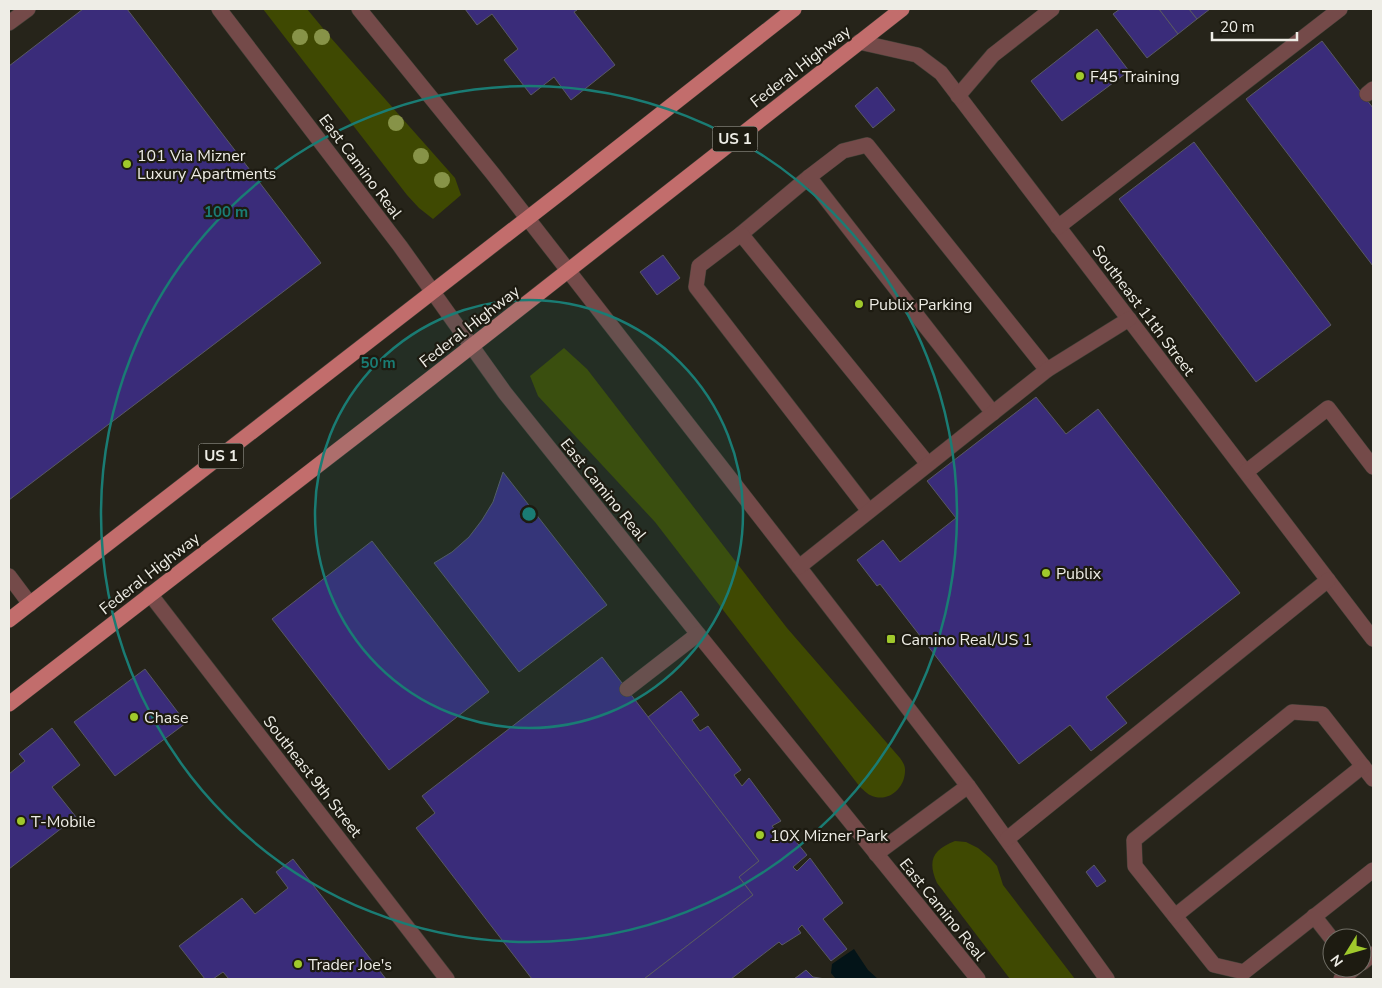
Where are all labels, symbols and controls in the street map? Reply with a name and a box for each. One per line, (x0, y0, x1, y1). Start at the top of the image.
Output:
scale bar (1212, 10, 1297, 42)
text: 20 m (1220, 17, 1255, 37)
street label: Federal Highway (746, 20, 856, 113)
place label: F45 Training (1090, 66, 1180, 88)
marker: F45 Training (1074, 70, 1086, 82)
street label: East Camino Real (314, 110, 407, 224)
road number: US 1 (712, 126, 758, 152)
place label: 101 Via Mizner Luxury Apartments (137, 145, 276, 185)
marker: 101 Via Mizner Luxury Apartments (121, 158, 133, 170)
text: 100 m (204, 202, 248, 222)
street label: Southeast 11th Street (1087, 241, 1200, 381)
street label: Federal Highway (415, 280, 525, 373)
place label: Publix Parking (869, 294, 972, 316)
marker: Publix Parking (853, 298, 865, 310)
text: 50 m (360, 353, 396, 373)
street label: East Camino Real (555, 434, 652, 546)
road number: US 1 (198, 444, 244, 468)
centre of rings (520, 505, 538, 523)
street label: Federal Highway (95, 527, 205, 620)
place label: Publix (1056, 563, 1102, 585)
marker: Publix (1040, 567, 1052, 579)
place label: Camino Real/US 1 (901, 629, 1032, 651)
marker: Camino Real/US 1 (885, 633, 897, 645)
place label: Chase (144, 707, 189, 729)
marker: Chase (128, 711, 140, 723)
street label: Southeast 9th Street (258, 711, 367, 842)
place label: T-Mobile (31, 811, 95, 833)
marker: T-Mobile (15, 815, 27, 827)
place label: 10X Mizner Park (770, 825, 889, 847)
marker: 10X Mizner Park (754, 829, 766, 841)
street label: East Camino Real (894, 854, 991, 966)
north arrow (1322, 928, 1372, 978)
text: N (1326, 951, 1348, 970)
place label: Trader Joe's (308, 954, 392, 976)
marker: Trader Joe's (292, 958, 304, 970)

